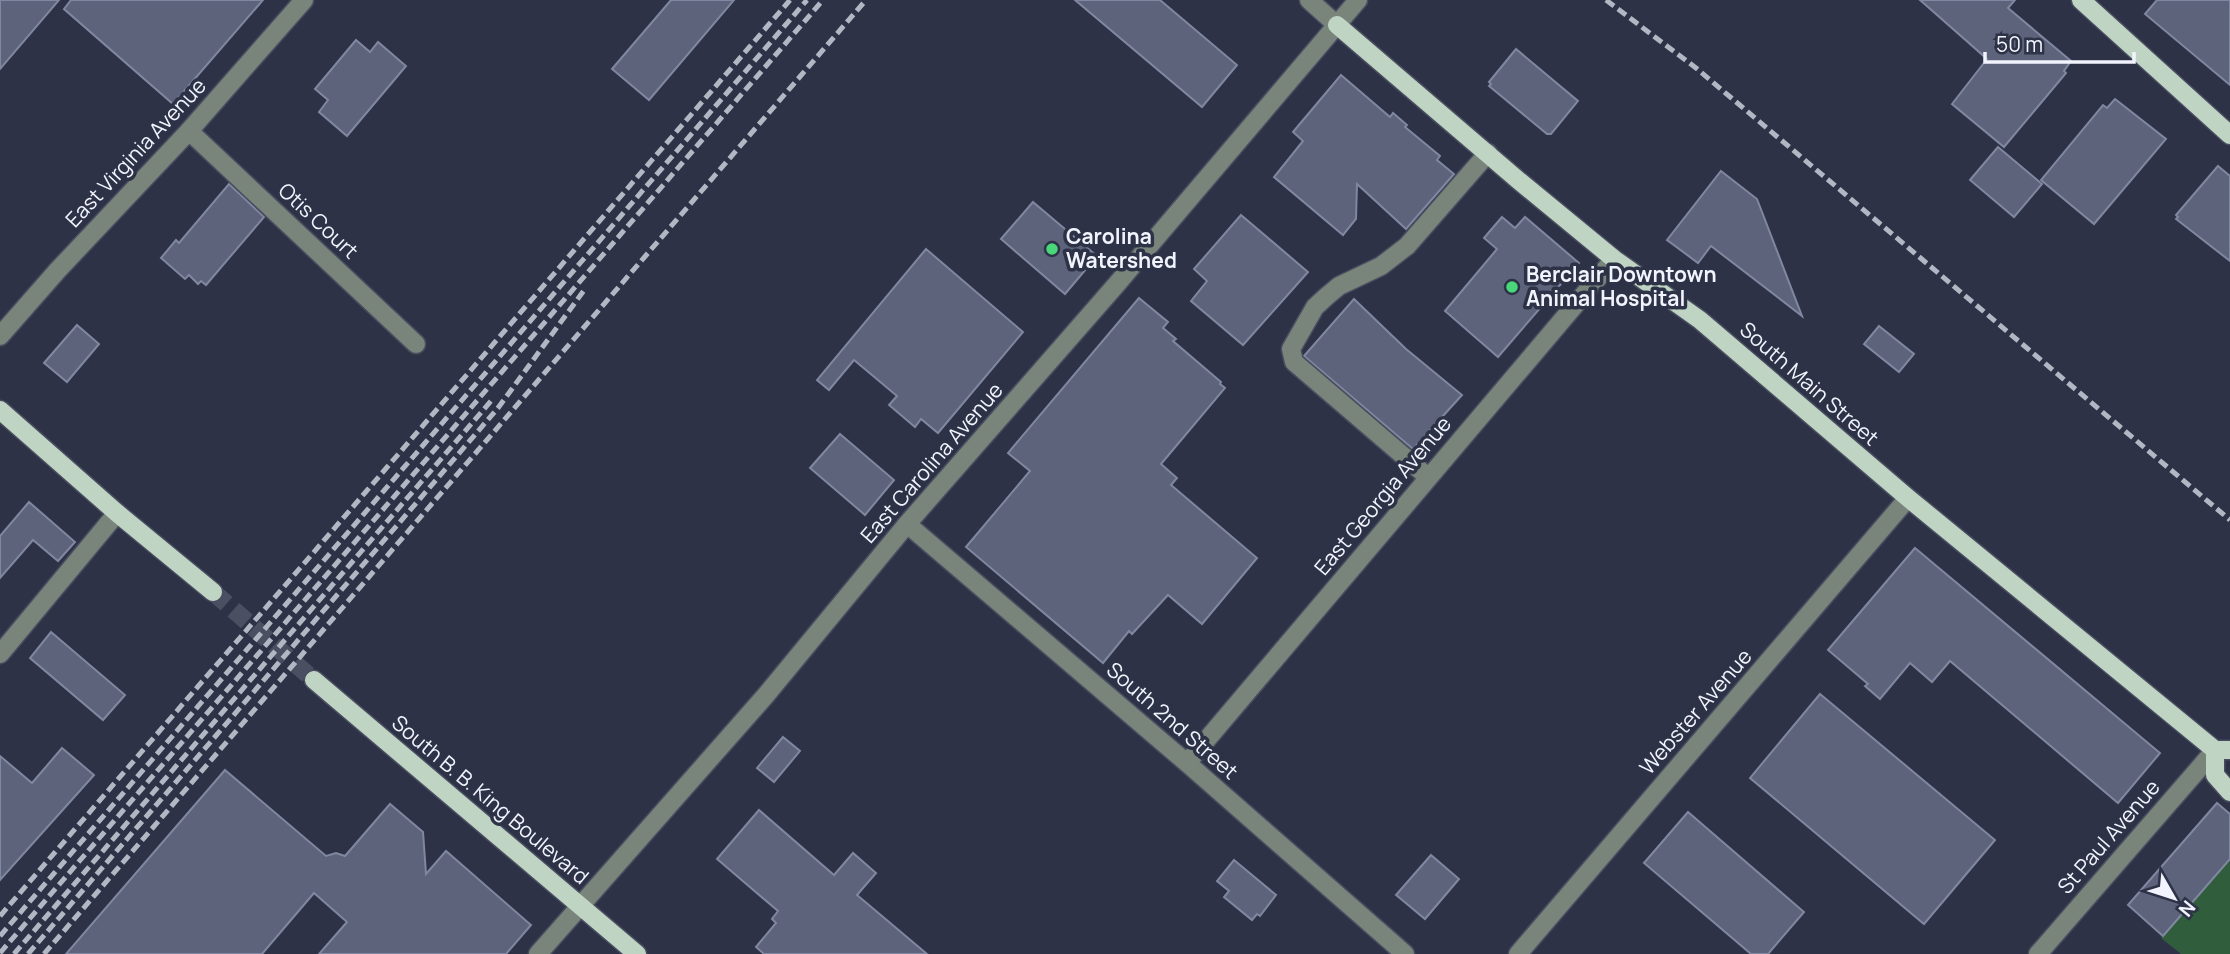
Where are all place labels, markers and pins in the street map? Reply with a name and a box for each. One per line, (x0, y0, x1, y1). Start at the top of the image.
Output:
place label: Carolina Watershed (1066, 222, 1177, 274)
marker: Carolina Watershed (1044, 241, 1060, 257)
place label: Berclair Downtown Animal Hospital (1526, 260, 1717, 312)
marker: Berclair Downtown Animal Hospital (1504, 279, 1520, 295)

